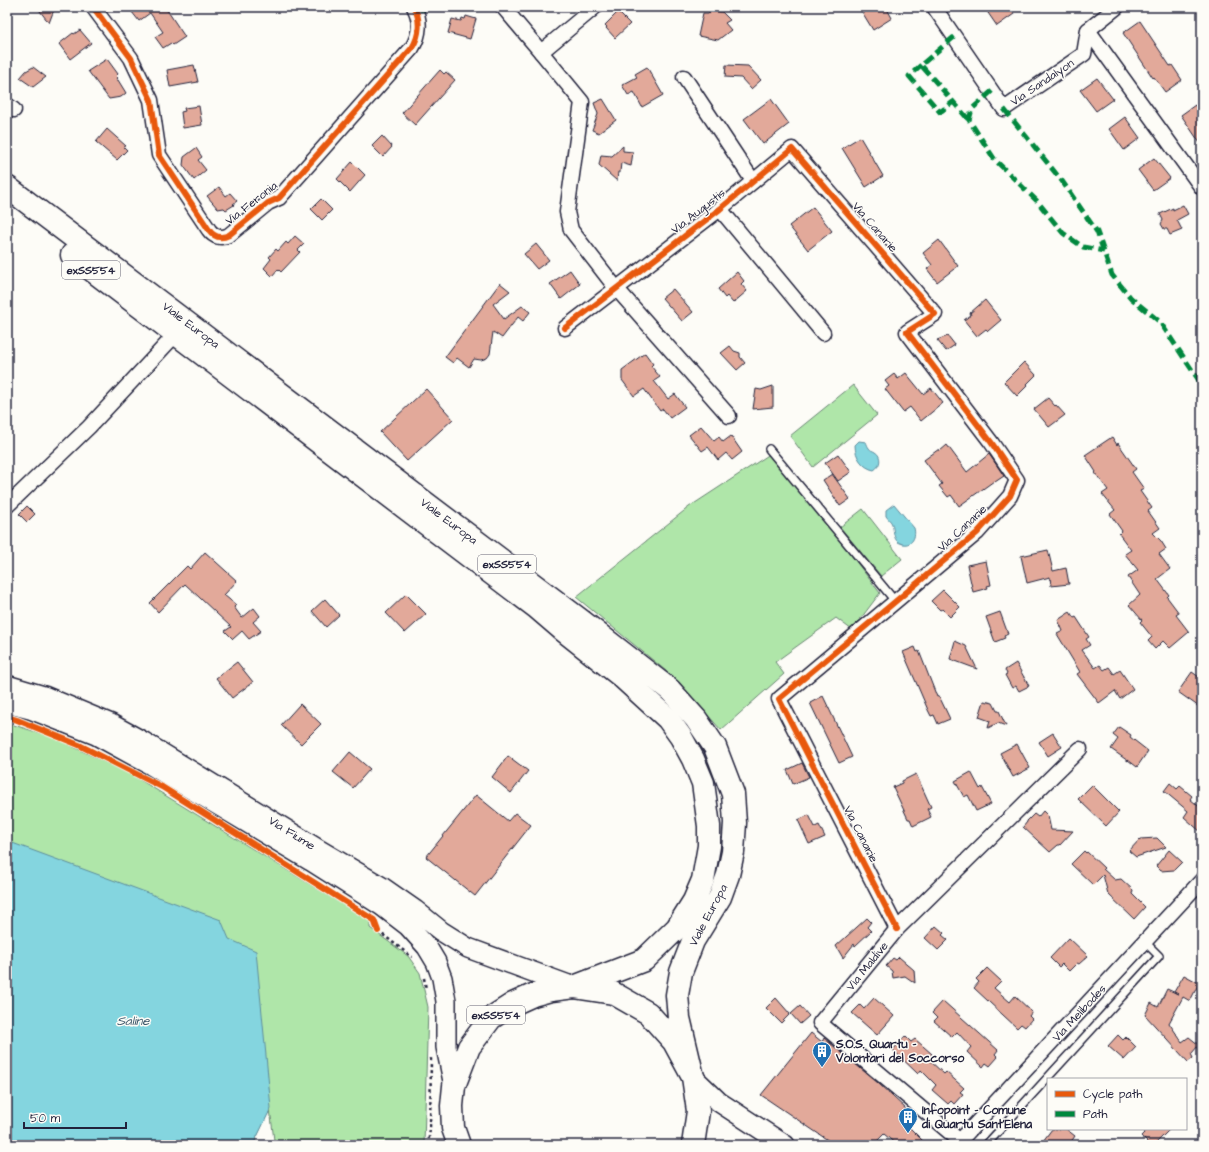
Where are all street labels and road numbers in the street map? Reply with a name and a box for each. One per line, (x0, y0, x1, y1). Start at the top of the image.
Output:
street label: Via Sandalyon (1007, 55, 1078, 111)
street label: Via Feronia (222, 178, 281, 229)
street label: Via Augustis (667, 185, 730, 239)
street label: Via Canarie (848, 198, 902, 257)
road number: exSS554 (62, 261, 120, 279)
street label: Viale Europa (158, 298, 223, 353)
street label: Viale Europa (416, 494, 481, 549)
street label: Via Canarie (934, 501, 991, 556)
road number: exSS554 (478, 555, 536, 573)
street label: Via Canarie (839, 803, 882, 866)
street label: Via Fiume (265, 812, 319, 855)
street label: Viale Europa (685, 881, 732, 949)
street label: Via Maldive (842, 938, 893, 995)
street label: Via Melibodes (1048, 981, 1110, 1046)
road number: exSS554 (467, 1006, 525, 1024)

